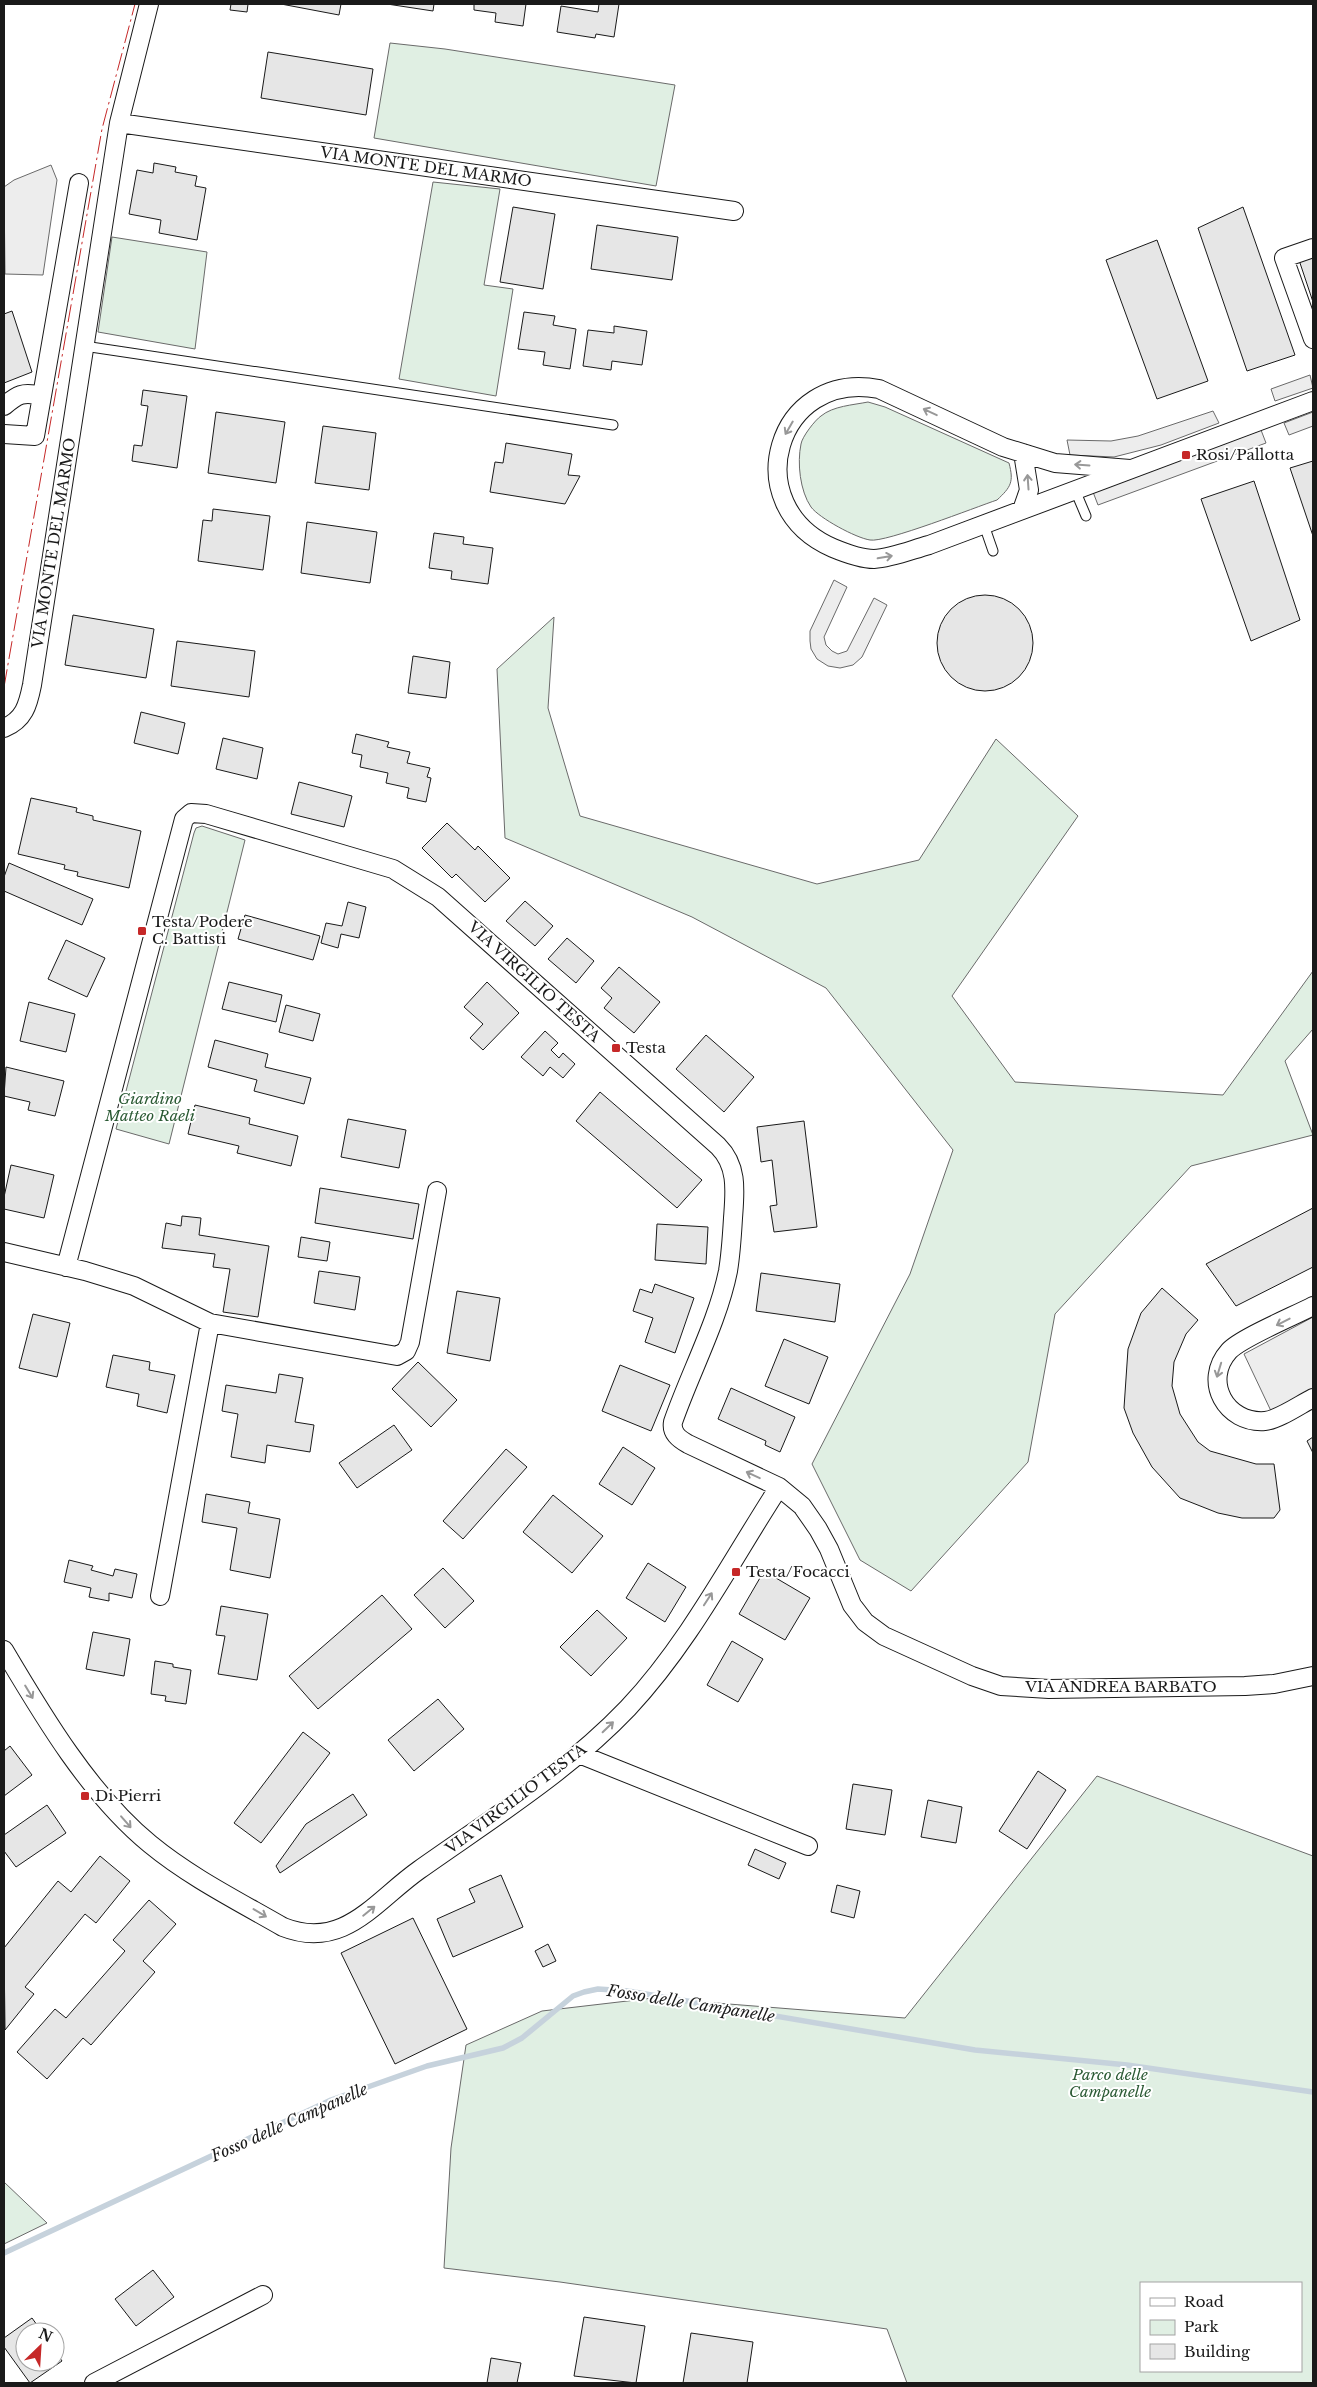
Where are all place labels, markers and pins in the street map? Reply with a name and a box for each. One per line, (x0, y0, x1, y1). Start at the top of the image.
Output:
place label: Rosi/Pallotta (1196, 445, 1295, 464)
marker: Rosi/Pallotta (1180, 449, 1192, 461)
place label: Testa/Podere C. Battisti (152, 912, 253, 948)
marker: Testa/Podere C. Battisti (136, 925, 148, 937)
place label: Testa (626, 1038, 667, 1057)
marker: Testa (610, 1042, 622, 1054)
place label: Testa/Focacci (746, 1562, 850, 1581)
marker: Testa/Focacci (730, 1566, 742, 1578)
place label: Di Pierri (95, 1786, 161, 1805)
marker: Di Pierri (79, 1790, 91, 1802)

